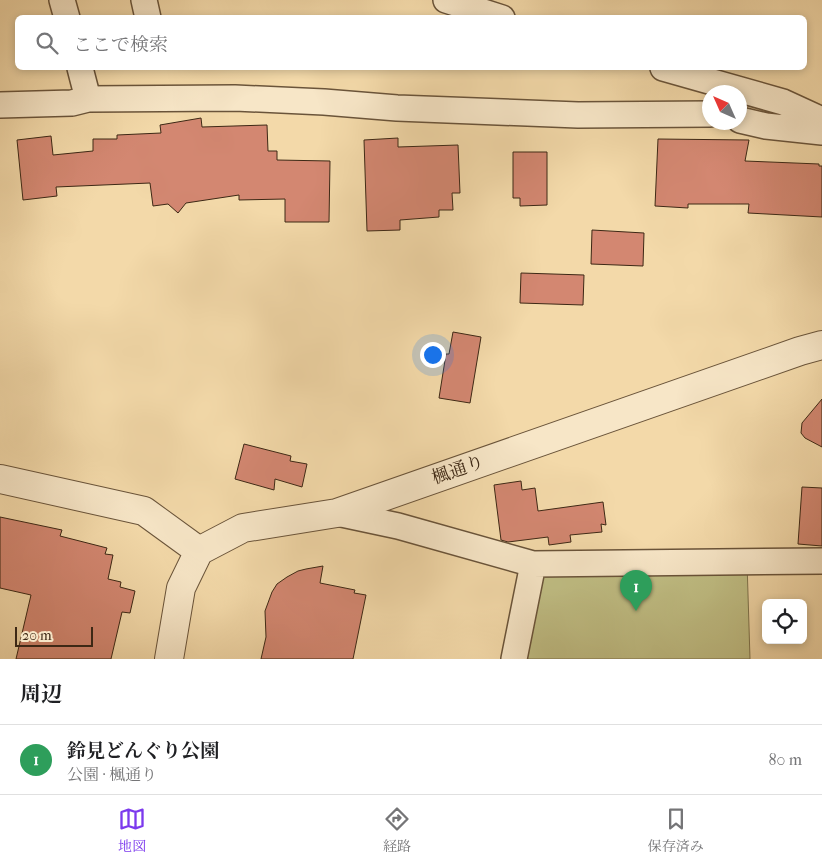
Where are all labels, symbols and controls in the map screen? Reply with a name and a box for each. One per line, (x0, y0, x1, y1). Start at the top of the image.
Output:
search box (15, 15, 807, 70)
icon: search (33, 29, 61, 57)
text: ここで検索 (73, 34, 168, 56)
north arrow (702, 85, 747, 130)
your location (420, 342, 446, 368)
street label: 楓通り (429, 451, 487, 489)
pin: 1 (620, 570, 652, 611)
map controls (762, 599, 807, 644)
button: locate (762, 599, 807, 644)
scale bar (15, 624, 92, 647)
text: 20 m (22, 627, 52, 644)
text: 周辺 (20, 682, 62, 706)
text: 鈴見どんぐり公園 (67, 740, 219, 762)
text: 1 (33, 750, 39, 769)
text: 80 m (768, 750, 802, 769)
text: 公園 · 楓通り (67, 765, 157, 784)
tab: 地図 (118, 805, 146, 855)
tab: 経路 (383, 805, 411, 855)
tab: 保存済み (648, 805, 704, 855)

